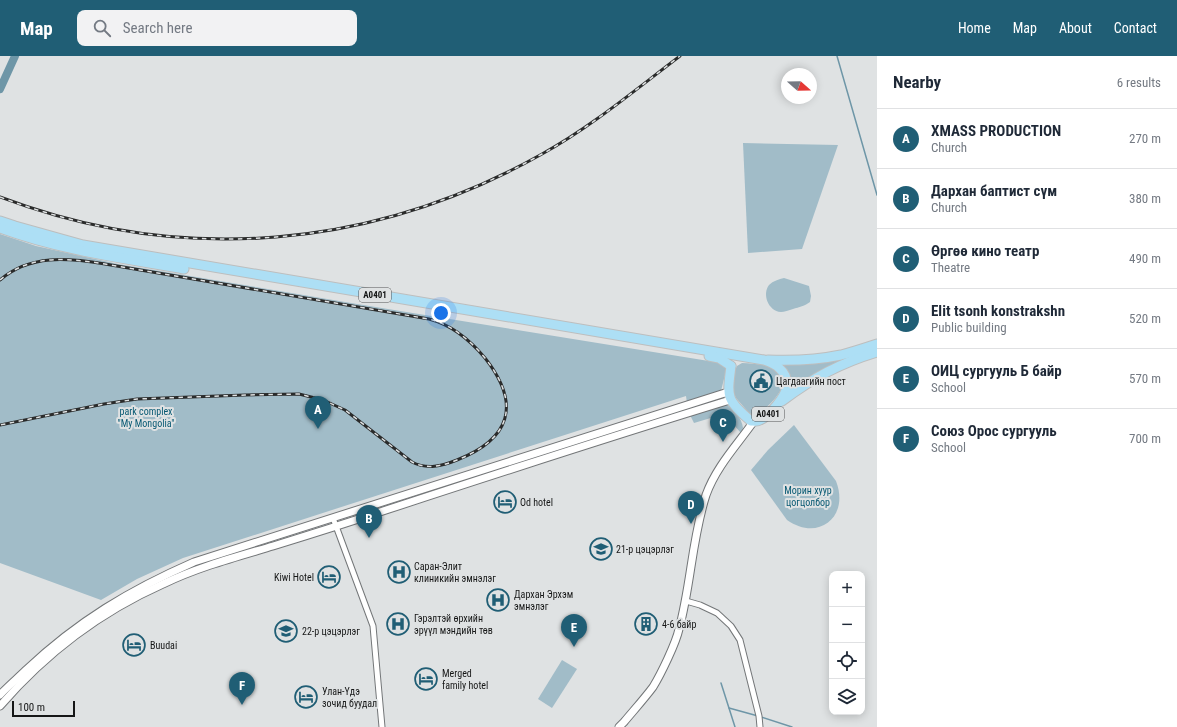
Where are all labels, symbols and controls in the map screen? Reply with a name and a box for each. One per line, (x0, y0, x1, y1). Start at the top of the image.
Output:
search box (77, 10, 357, 46)
text: Map (20, 17, 53, 40)
icon: search (91, 17, 113, 39)
text: Search here (123, 19, 193, 37)
text: Home (958, 20, 991, 36)
text: Map (1013, 20, 1037, 36)
text: About (1059, 20, 1092, 36)
text: Contact (1114, 20, 1157, 36)
north arrow (781, 68, 817, 104)
text: Nearby (893, 72, 941, 92)
text: 6 results (1117, 75, 1161, 90)
text: XMASS PRODUCTION (931, 122, 1061, 140)
text: A (902, 131, 910, 146)
text: 270 m (1129, 131, 1161, 146)
text: Church (931, 140, 967, 155)
text: Дархан баптист сүм (931, 182, 1057, 200)
text: B (902, 191, 910, 206)
text: 380 m (1129, 191, 1161, 206)
text: Church (931, 200, 967, 215)
text: Өргөө кино театр (931, 242, 1039, 260)
text: C (902, 251, 910, 266)
text: 490 m (1129, 251, 1161, 266)
text: Theatre (931, 260, 970, 275)
road number: A0401 (359, 288, 391, 302)
text: Elit tsonh konstrakshn (931, 302, 1065, 320)
your location (431, 303, 451, 323)
text: D (902, 311, 910, 326)
text: 520 m (1129, 311, 1161, 326)
text: Public building (931, 320, 1007, 335)
text: ОИЦ сургууль Б байр (931, 362, 1062, 380)
public building icon: Цагдаагийн пост (748, 368, 774, 394)
text: E (903, 371, 909, 386)
text: 570 m (1129, 371, 1161, 386)
place label: Цагдаагийн пост (776, 376, 846, 387)
text: School (931, 380, 966, 395)
pin: A (305, 396, 331, 429)
park label: park complex "My Mongolia" (118, 406, 174, 429)
road number: A0401 (752, 407, 784, 421)
pin: C (710, 409, 736, 442)
text: Союз Орос сургууль (931, 422, 1057, 440)
text: F (903, 431, 909, 446)
text: 700 m (1129, 431, 1161, 446)
text: School (931, 440, 966, 455)
park label: Морин хуур цогцолбор (784, 485, 832, 508)
hotel icon: Od hotel (492, 489, 518, 515)
pin: D (678, 491, 704, 524)
place label: Od hotel (520, 497, 553, 508)
pin: B (356, 505, 382, 538)
school or university icon: 21-р цэцэрлэг (588, 536, 614, 562)
place label: 21-р цэцэрлэг (616, 544, 674, 555)
hospital icon: Саран-Элит клиникийн эмнэлэг (386, 559, 412, 585)
place label: Саран-Элит клиникийн эмнэлэг (414, 561, 496, 584)
hotel icon: Kiwi Hotel (316, 564, 342, 590)
map controls (829, 571, 865, 715)
button: + (829, 571, 865, 607)
place label: Kiwi Hotel (274, 572, 314, 583)
hospital icon: Дархан Эрхэм эмнэлэг (485, 587, 511, 613)
place label: Дархан Эрхэм эмнэлэг (514, 589, 573, 612)
button: − (829, 607, 865, 643)
hospital icon: Гэрэлтэй өрхийн эрүүл мэндийн төв (385, 611, 411, 637)
building icon: 4-6 байр (633, 611, 659, 637)
place label: Гэрэлтэй өрхийн эрүүл мэндийн төв (414, 613, 493, 636)
pin: E (561, 614, 587, 647)
school or university icon: 22-р цэцэрлэг (273, 618, 299, 644)
place label: 4-6 байр (662, 619, 696, 630)
place label: 22-р цэцэрлэг (302, 626, 360, 637)
hotel icon: Buudai (121, 632, 147, 658)
place label: Buudai (150, 640, 177, 651)
button: locate (829, 643, 865, 679)
hotel icon: Merged family hotel (413, 666, 439, 692)
place label: Merged family hotel (442, 668, 488, 691)
pin: F (229, 672, 255, 705)
button: layers (829, 679, 865, 715)
hotel icon: Улан-Үдэ зочид буудал (293, 684, 319, 710)
place label: Улан-Үдэ зочид буудал (322, 686, 377, 709)
scale bar (12, 699, 75, 718)
text: 100 m (18, 701, 45, 714)

